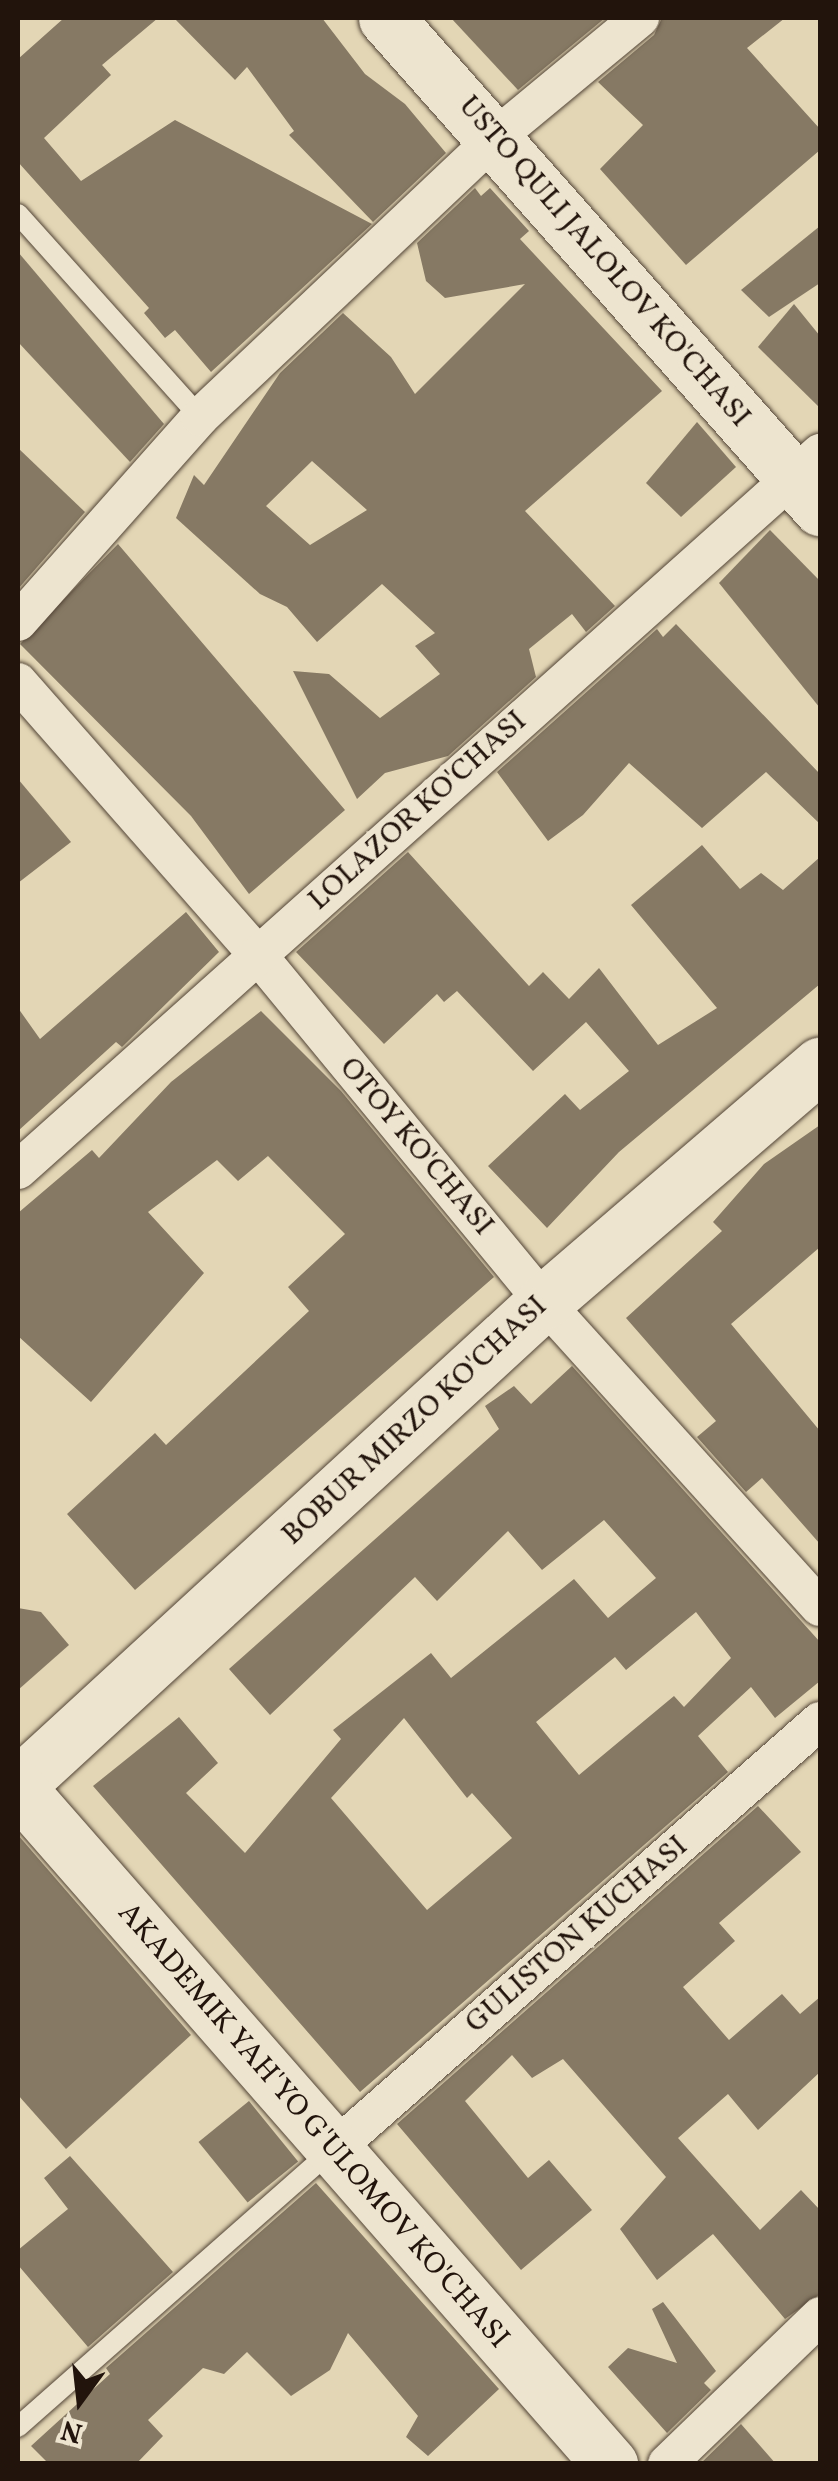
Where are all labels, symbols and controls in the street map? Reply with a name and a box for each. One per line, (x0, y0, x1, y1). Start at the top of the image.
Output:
street label: USTO QULI JALOLOV KO'CHASI (450, 89, 758, 435)
street label: LOLAZOR KO'CHASI (301, 704, 535, 918)
street label: OTOY KO'CHASI (331, 1050, 501, 1244)
street label: BOBUR MIRZO KO'CHASI (275, 1289, 555, 1553)
street label: GULISTON KUCHASI (459, 1829, 695, 2041)
street label: AKADEMIK YAH'YO G'ULOMOV KO'CHASI (109, 1895, 517, 2357)
north arrow (30, 2351, 130, 2451)
text: N (57, 2409, 87, 2452)

